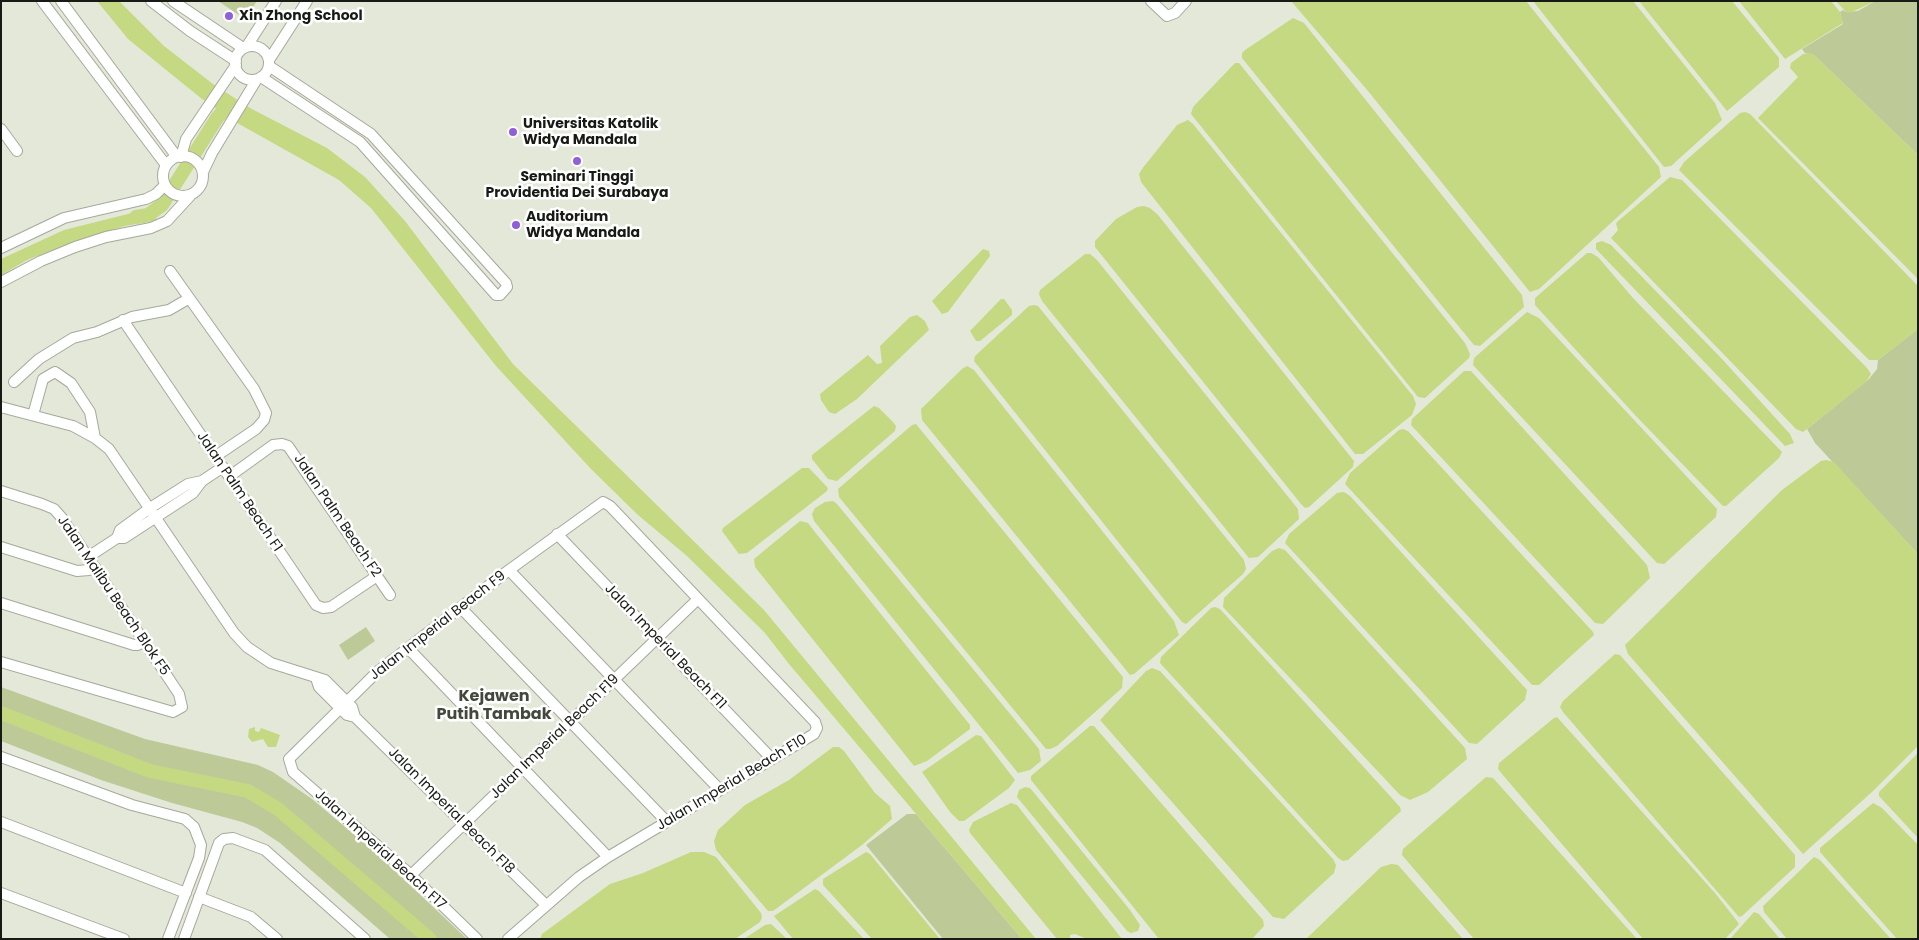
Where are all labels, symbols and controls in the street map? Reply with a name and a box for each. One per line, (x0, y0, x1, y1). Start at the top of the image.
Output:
place label: Xin Zhong School (239, 8, 363, 24)
marker: Xin Zhong School (223, 10, 235, 22)
place label: Universitas Katolik Widya Mandala (523, 116, 659, 148)
marker: Universitas Katolik Widya Mandala (507, 126, 519, 138)
marker: Seminari Tinggi Providentia Dei Surabaya (571, 155, 583, 167)
place label: Seminari Tinggi Providentia Dei Surabaya (485, 169, 669, 202)
place label: Auditorium Widya Mandala (526, 209, 640, 242)
marker: Auditorium Widya Mandala (510, 219, 522, 231)
street label: Jalan Palm Beach F1 (193, 429, 285, 555)
street label: Jalan Palm Beach F2 (290, 451, 384, 581)
street label: Jalan Malibu Beach Blok F5 (53, 513, 173, 679)
street label: Jalan Imperial Beach F9 (367, 568, 509, 684)
street label: Jalan Imperial Beach F11 (601, 581, 729, 713)
street label: Jalan Imperial Beach F19 (487, 671, 623, 803)
district label: Kejawen Putih Tambak (436, 687, 552, 725)
street label: Jalan Imperial Beach F10 (654, 731, 810, 835)
street label: Jalan Imperial Beach F18 (384, 744, 518, 878)
street label: Jalan Imperial Beach F17 (311, 787, 449, 913)

